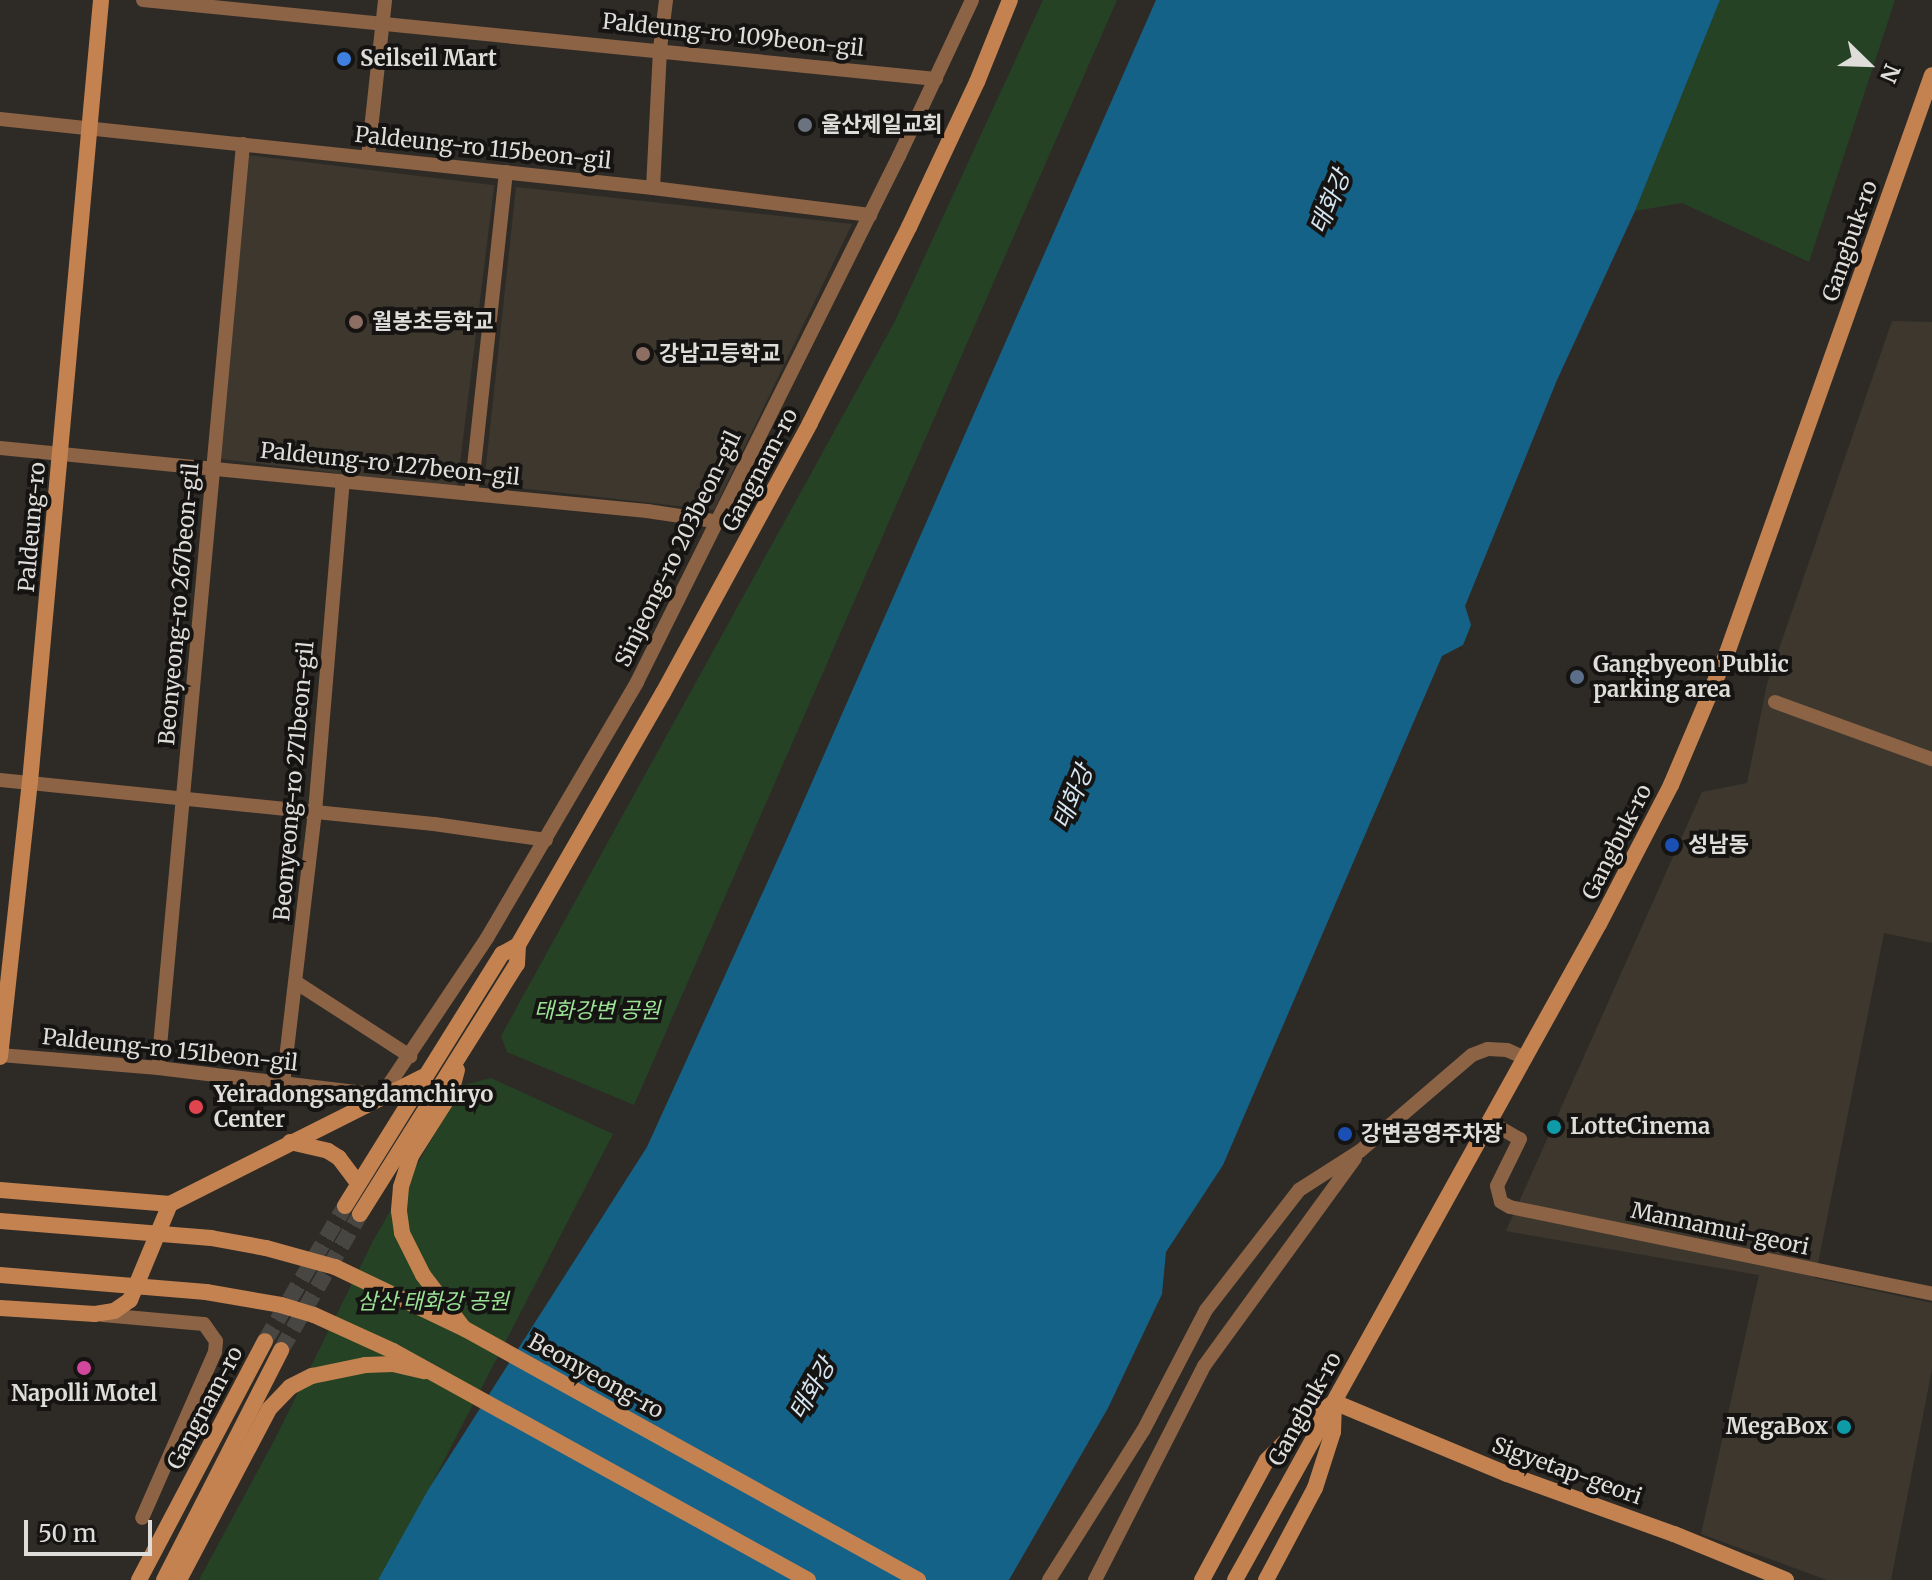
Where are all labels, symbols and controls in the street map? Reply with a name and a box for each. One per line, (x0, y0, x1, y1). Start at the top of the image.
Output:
street label: Paldeung-ro 109beon-gil (601, 8, 865, 62)
north arrow (1828, 24, 1908, 104)
place label: Seilseil Mart (360, 46, 497, 72)
marker: Seilseil Mart (335, 50, 353, 68)
text: N (1874, 60, 1906, 87)
place label: 울산제일교회 (821, 112, 942, 138)
marker: 울산제일교회 (796, 116, 814, 134)
street label: Paldeung-ro 115beon-gil (353, 121, 613, 175)
water label: 태화강 (1304, 166, 1356, 238)
street label: Gangbuk-ro (1817, 177, 1883, 305)
place label: 월봉초등학교 (372, 309, 493, 335)
marker: 월봉초등학교 (347, 313, 365, 331)
place label: 강남고등학교 (659, 341, 780, 367)
marker: 강남고등학교 (634, 345, 652, 363)
street label: Gangnam-ro (716, 404, 804, 536)
street label: Sinjeong-ro 203beon-gil (609, 427, 747, 671)
street label: Paldeung-ro 127beon-gil (259, 437, 521, 491)
street label: Paldeung-ro (13, 461, 51, 593)
street label: Beonyeong-ro 267beon-gil (154, 462, 204, 746)
street label: Beonyeong-ro 271beon-gil (269, 640, 319, 922)
place label: Gangbyeon Public parking area (1593, 651, 1789, 702)
marker: Gangbyeon Public parking area (1568, 668, 1586, 686)
water label: 태화강 (1047, 761, 1099, 833)
street label: Gangbuk-ro (1577, 780, 1657, 904)
place label: 성남동 (1688, 832, 1749, 858)
marker: 성남동 (1663, 836, 1681, 854)
park label: 태화강변 공원 (534, 998, 660, 1024)
street label: Paldeung-ro 151beon-gil (41, 1023, 299, 1077)
place label: Yeiradongsangdamchiryo Center (214, 1081, 493, 1132)
marker: Yeiradongsangdamchiryo Center (185, 1096, 207, 1118)
place label: LotteCinema (1570, 1114, 1710, 1140)
marker: LotteCinema (1545, 1118, 1563, 1136)
place label: 강변공영주차장 (1361, 1121, 1503, 1147)
marker: 강변공영주차장 (1336, 1125, 1354, 1143)
street label: Mannamui-geori (1628, 1197, 1812, 1261)
park label: 삼산 태화강 공원 (357, 1289, 509, 1315)
street label: Beonyeong-ro (524, 1328, 668, 1424)
street label: Gangnam-ro (161, 1342, 249, 1474)
street label: Gangbuk-ro (1263, 1347, 1347, 1471)
water label: 태화강 (783, 1353, 841, 1425)
marker: Napolli Motel (75, 1359, 93, 1377)
place label: Napolli Motel (11, 1381, 157, 1407)
place label: MegaBox (1726, 1414, 1828, 1440)
marker: MegaBox (1835, 1418, 1853, 1436)
street label: Sigyetap-geori (1489, 1432, 1645, 1510)
scale bar (28, 1504, 156, 1554)
text: 50 m (38, 1518, 97, 1549)

